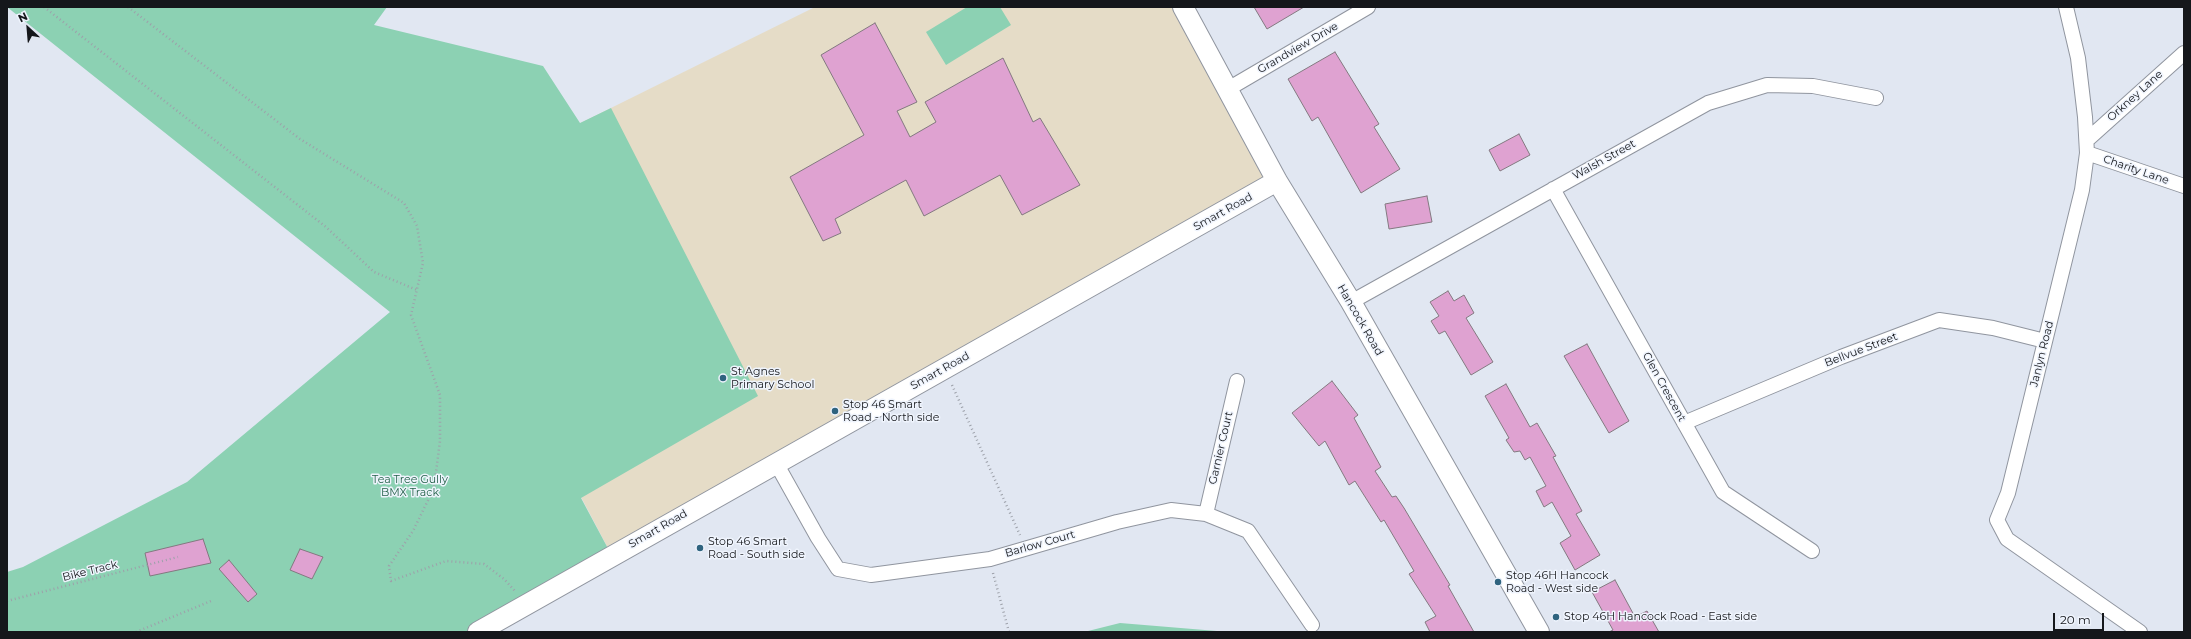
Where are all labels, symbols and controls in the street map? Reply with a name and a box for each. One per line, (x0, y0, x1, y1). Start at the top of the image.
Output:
north arrow (8, 8, 48, 48)
text: N (16, 9, 30, 25)
street label: Grandview Drive (1255, 20, 1341, 76)
street label: Orkney Lane (2105, 68, 2165, 124)
street label: Walsh Street (1570, 137, 1638, 183)
street label: Charity Lane (2101, 153, 2171, 187)
street label: Smart Road (1191, 190, 1255, 234)
street label: Hancock Road (1334, 282, 1386, 358)
street label: Janlyn Road (2027, 320, 2057, 388)
street label: Bellvue Street (1823, 330, 1899, 370)
street label: Smart Road (908, 349, 972, 393)
street label: Glen Crescent (1640, 350, 1688, 424)
place label: St Agnes Primary School (731, 365, 814, 391)
marker: St Agnes Primary School (718, 373, 728, 383)
place label: Stop 46 Smart Road - North side (843, 398, 939, 424)
marker: Stop 46 Smart Road - North side (830, 406, 840, 416)
street label: Garnier Court (1206, 410, 1236, 486)
park label: Tea Tree Gully BMX Track (372, 473, 448, 499)
street label: Smart Road (626, 507, 690, 551)
street label: Barlow Court (1003, 528, 1077, 560)
place label: Stop 46 Smart Road - South side (708, 535, 805, 561)
marker: Stop 46 Smart Road - South side (695, 543, 705, 553)
street label: Bike Track (61, 558, 119, 584)
place label: Stop 46H Hancock Road - West side (1506, 569, 1609, 595)
marker: Stop 46H Hancock Road - West side (1493, 577, 1503, 587)
scale bar (2055, 605, 2106, 631)
place label: Stop 46H Hancock Road - East side (1564, 610, 1757, 624)
marker: Stop 46H Hancock Road - East side (1551, 612, 1561, 622)
text: 20 m (2060, 612, 2091, 627)

